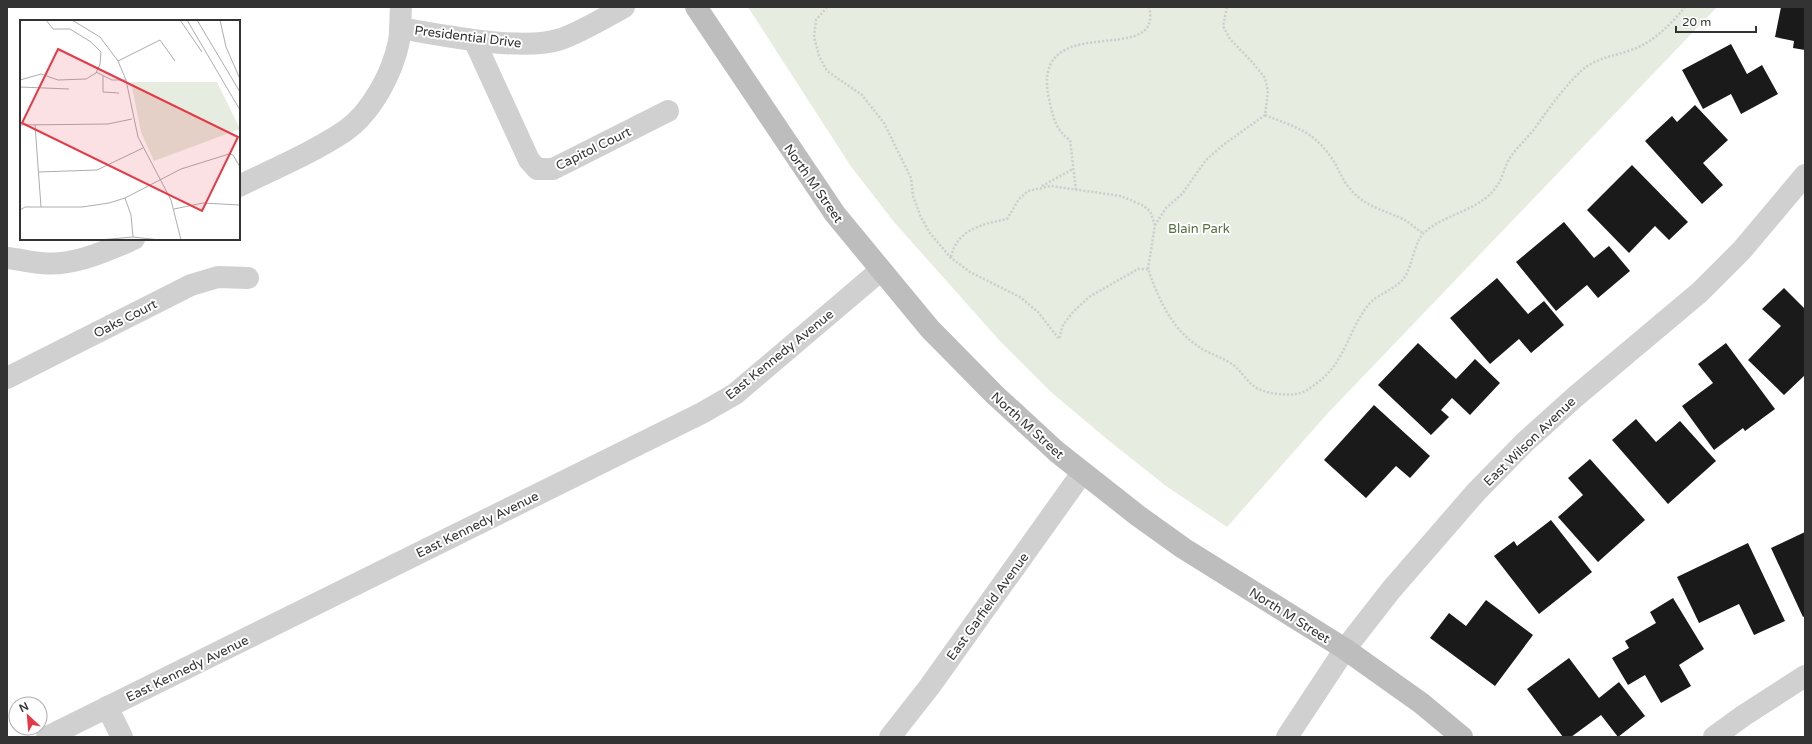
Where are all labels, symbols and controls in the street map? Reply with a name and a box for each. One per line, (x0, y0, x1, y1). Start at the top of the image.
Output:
scale bar (1676, 8, 1756, 34)
text: 20 m (1682, 15, 1711, 29)
inset map (20, 20, 240, 240)
street label: Presidential Drive (413, 22, 522, 51)
street label: Capitol Court (553, 124, 634, 174)
street label: North M Street (780, 141, 846, 226)
park label: Blain Park (1168, 221, 1230, 237)
street label: Oaks Court (91, 296, 160, 342)
street label: East Kennedy Avenue (722, 306, 837, 403)
street label: North M Street (988, 389, 1067, 463)
street label: East Wilson Avenue (1480, 394, 1579, 490)
street label: East Kennedy Avenue (414, 488, 541, 562)
street label: East Garfield Avenue (943, 550, 1032, 664)
street label: North M Street (1246, 585, 1333, 647)
street label: East Kennedy Avenue (124, 632, 251, 706)
north arrow (8, 696, 48, 736)
text: N (17, 700, 31, 715)

